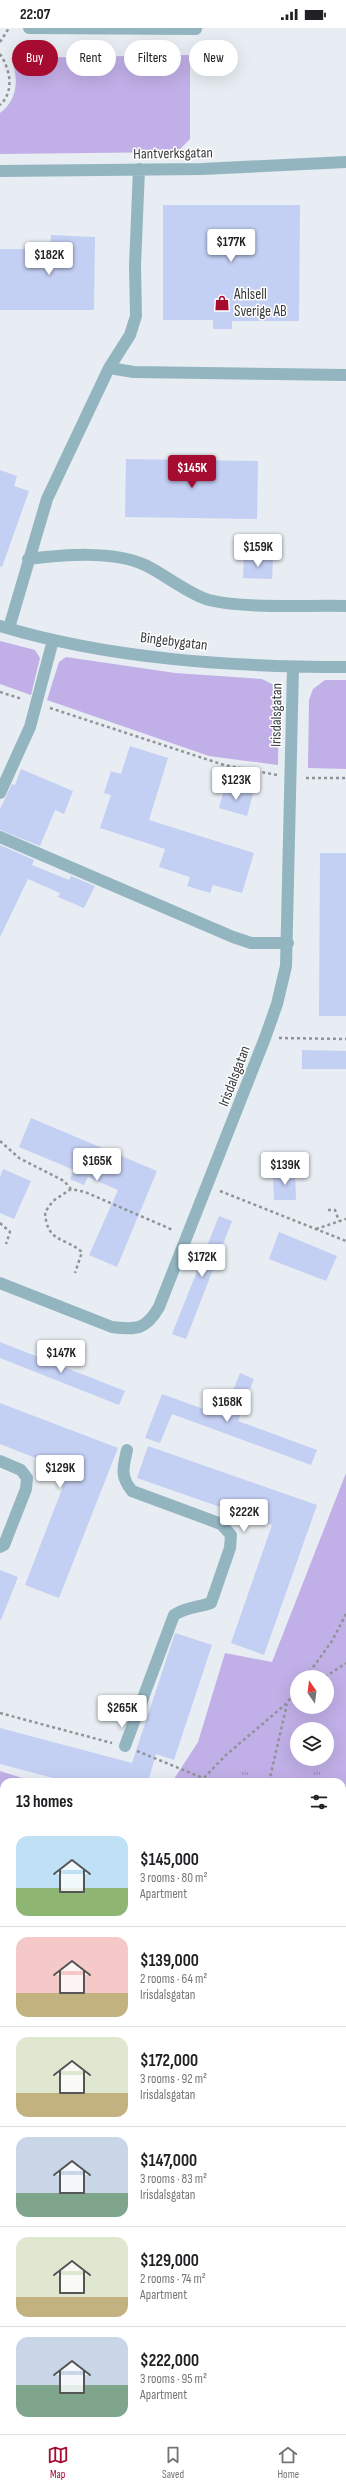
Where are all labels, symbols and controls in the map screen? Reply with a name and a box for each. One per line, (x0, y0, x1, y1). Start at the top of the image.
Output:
text: 22:07 (20, 5, 50, 24)
chip: Buy (12, 40, 58, 76)
chip: Rent (66, 40, 116, 76)
chip: Filters (124, 40, 181, 76)
chip: New (189, 40, 238, 76)
street label: Hantverksgatan (133, 143, 213, 164)
pin: $177K (203, 229, 259, 263)
text: $177K (216, 234, 246, 250)
pin: $182K (21, 242, 77, 276)
text: $182K (34, 247, 64, 263)
place label: Ahlsell Sverige AB (233, 285, 287, 321)
shop icon: Ahlsell Sverige AB (213, 294, 231, 312)
pin: $145K (164, 455, 220, 489)
text: $145K (177, 460, 207, 476)
pin: $159K (230, 534, 286, 568)
text: $159K (243, 539, 273, 555)
street label: Bingebygatan (139, 628, 209, 655)
street label: Irisdalsgatan (266, 683, 287, 747)
pin: $123K (208, 767, 264, 801)
text: $123K (221, 772, 251, 788)
street label: Irisdalsgatan (214, 1043, 255, 1109)
pin: $165K (69, 1148, 125, 1182)
pin: $139K (257, 1152, 313, 1186)
text: $165K (82, 1153, 112, 1169)
text: $139K (270, 1157, 300, 1173)
pin: $172K (174, 1244, 230, 1278)
text: $172K (187, 1249, 217, 1265)
pin: $147K (33, 1340, 89, 1374)
text: $147K (46, 1345, 76, 1361)
pin: $168K (199, 1389, 255, 1423)
text: $168K (212, 1394, 242, 1410)
pin: $129K (32, 1455, 88, 1489)
text: $129K (45, 1460, 75, 1476)
pin: $222K (216, 1499, 272, 1533)
text: $222K (229, 1504, 259, 1520)
north arrow (290, 1670, 334, 1714)
map controls (290, 1670, 334, 1766)
pin: $265K (94, 1695, 150, 1729)
text: $265K (107, 1700, 137, 1716)
button: layers (290, 1722, 334, 1766)
icon: filters (308, 1791, 330, 1813)
text: 13 homes (16, 1792, 73, 1812)
text: $145,000 (140, 1850, 199, 1870)
icon: home (48, 1852, 96, 1900)
text: 3 rooms · 80 m² (140, 1870, 208, 1886)
text: Apartment (140, 1886, 187, 1902)
text: $139,000 (140, 1951, 199, 1971)
icon: home (48, 1953, 96, 2001)
text: 2 rooms · 64 m² (140, 1971, 207, 1987)
text: Irisdalsgatan (140, 1987, 195, 2003)
text: $172,000 (140, 2051, 198, 2071)
icon: home (48, 2053, 96, 2101)
text: 3 rooms · 92 m² (140, 2071, 207, 2087)
text: Irisdalsgatan (140, 2087, 195, 2103)
text: $147,000 (140, 2151, 197, 2171)
icon: home (48, 2153, 96, 2201)
text: 3 rooms · 83 m² (140, 2171, 207, 2187)
text: Irisdalsgatan (140, 2187, 195, 2203)
text: $129,000 (140, 2251, 199, 2271)
icon: home (48, 2253, 96, 2301)
text: 2 rooms · 74 m² (140, 2271, 206, 2287)
text: Apartment (140, 2287, 187, 2303)
text: $222,000 (140, 2351, 199, 2371)
icon: home (48, 2353, 96, 2401)
text: 3 rooms · 95 m² (140, 2371, 207, 2387)
text: Apartment (140, 2387, 187, 2403)
tab: Map (47, 2444, 69, 2481)
tab: Saved (162, 2444, 184, 2481)
tab: Home (277, 2444, 299, 2481)

